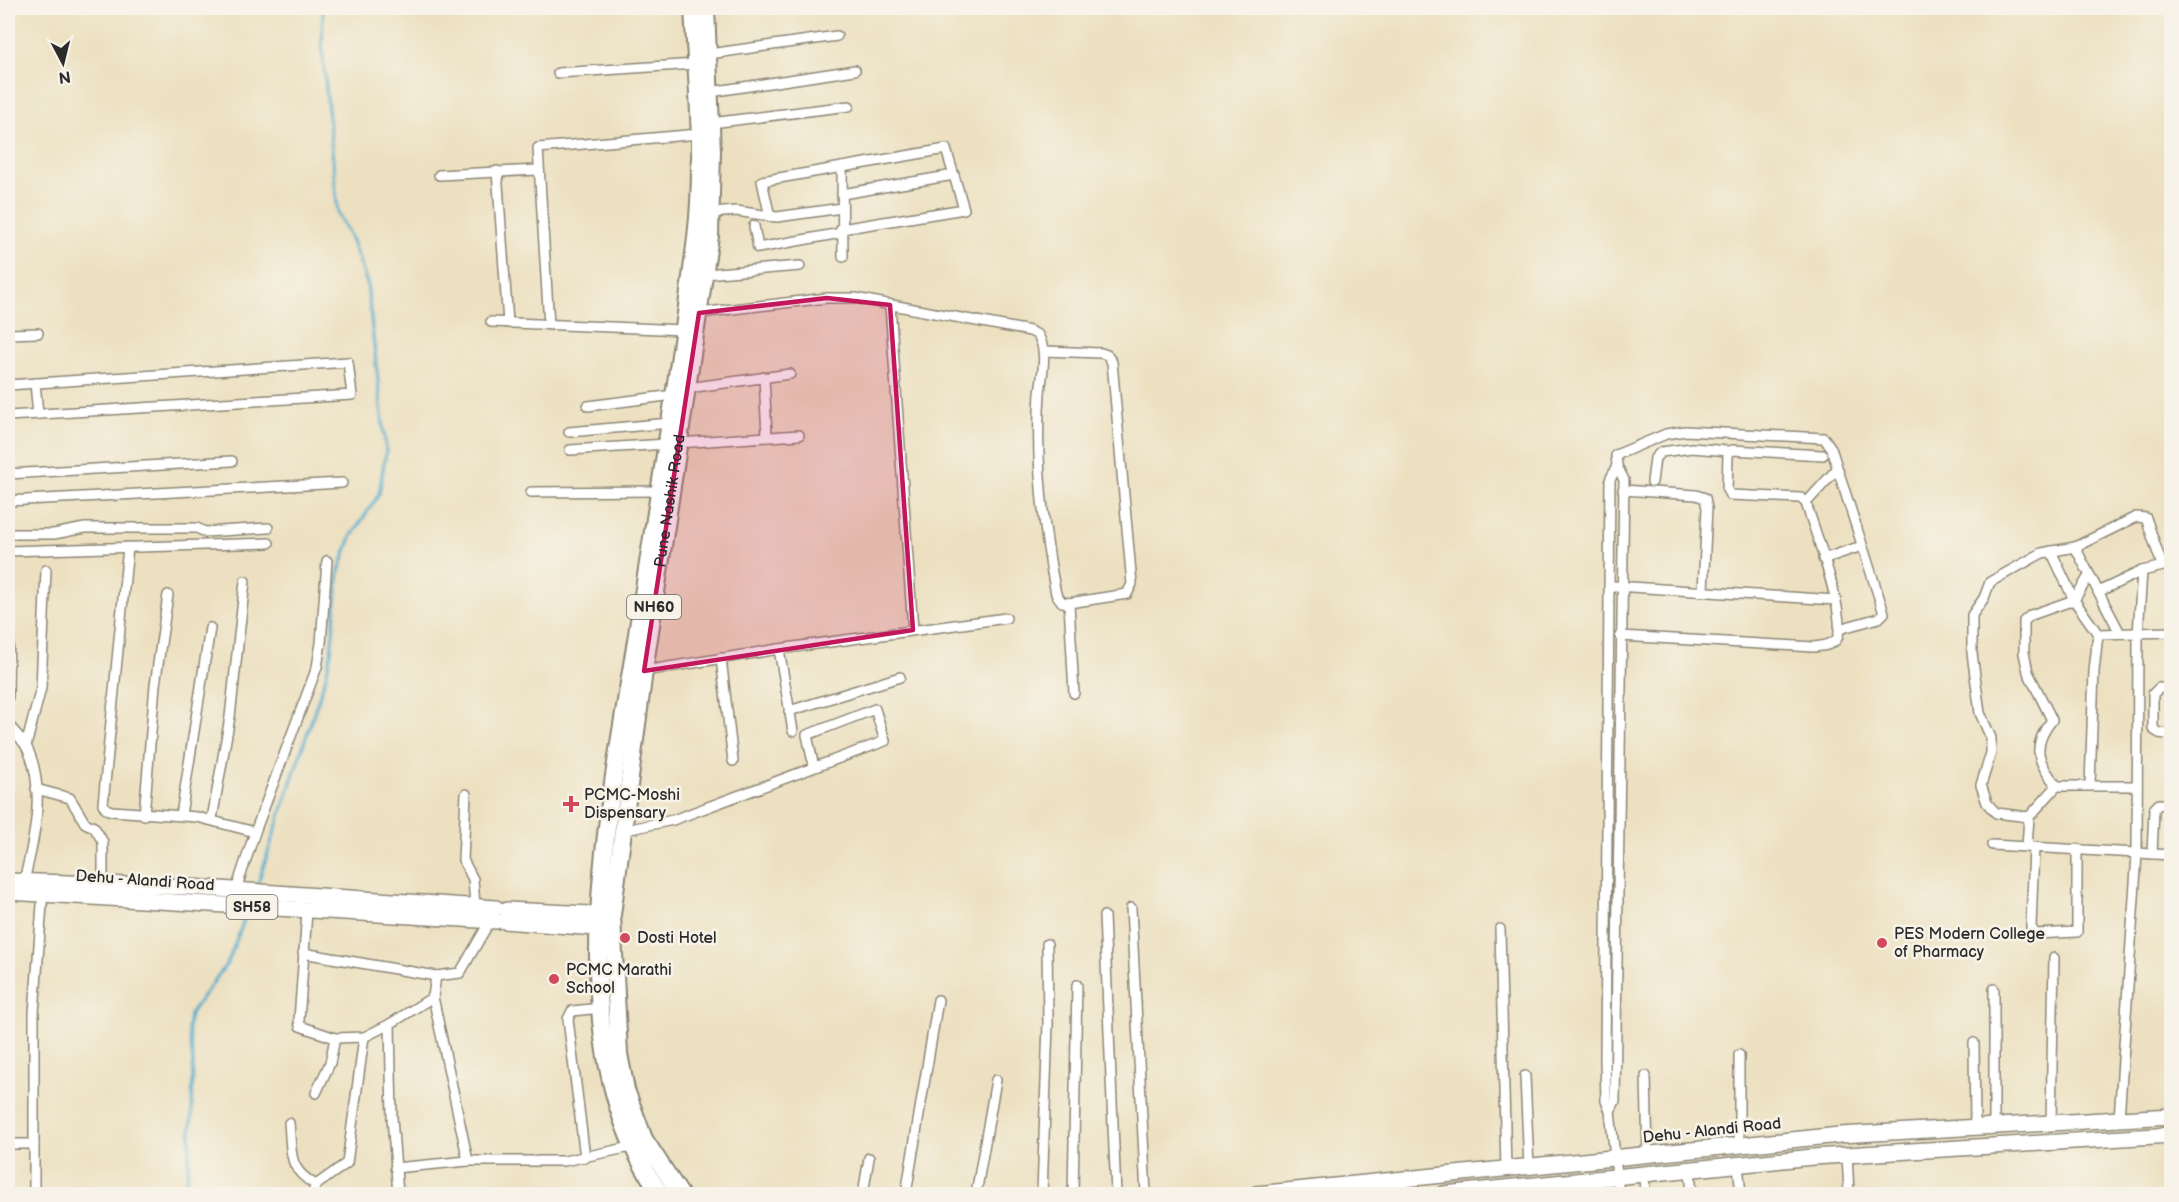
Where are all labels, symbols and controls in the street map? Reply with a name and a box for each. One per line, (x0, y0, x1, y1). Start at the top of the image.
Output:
north arrow (33, 33, 93, 93)
text: N (58, 66, 72, 87)
street label: Pune Nashik Road (650, 433, 689, 569)
road number: NH60 (627, 595, 681, 619)
place label: PCMC-Moshi Dispensary (584, 786, 680, 823)
marker: PCMC-Moshi Dispensary (562, 795, 580, 813)
street label: Dehu - Alandi Road (75, 867, 215, 895)
road number: SH58 (226, 895, 278, 919)
place label: PES Modern College of Pharmacy (1894, 925, 2046, 962)
place label: Dosti Hotel (637, 929, 717, 948)
marker: Dosti Hotel (618, 931, 632, 945)
marker: PES Modern College of Pharmacy (1875, 936, 1889, 950)
place label: PCMC Marathi School (566, 961, 672, 998)
marker: PCMC Marathi School (547, 972, 561, 986)
street label: Dehu - Alandi Road (1642, 1114, 1782, 1148)

